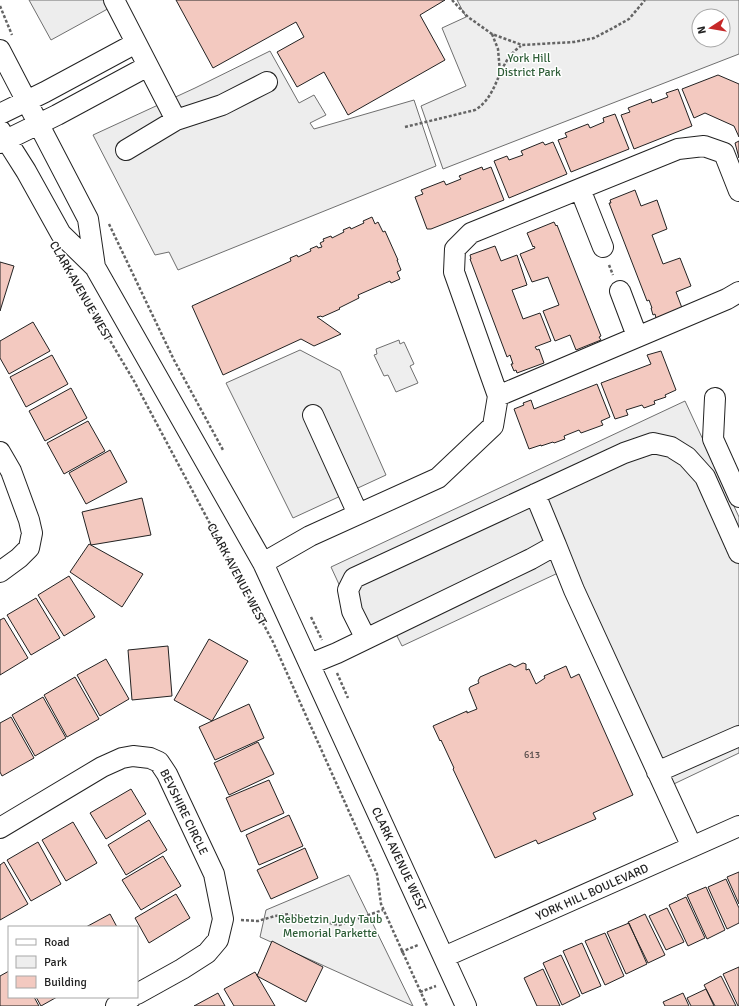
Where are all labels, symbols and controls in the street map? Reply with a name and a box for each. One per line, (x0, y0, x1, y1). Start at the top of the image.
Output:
north arrow (691, 8, 731, 48)
text: N (695, 25, 709, 35)
park label: York Hill District Park (497, 51, 561, 80)
street label: CLARK AVENUE WEST (46, 239, 115, 344)
street label: CLARK AVENUE WEST (203, 521, 270, 628)
house number: 613 (524, 749, 540, 761)
street label: BEVSHIRE CIRCLE (156, 767, 211, 858)
street label: CLARK AVENUE WEST (368, 805, 429, 914)
street label: YORK HILL BOULEVARD (533, 861, 651, 924)
park label: Rebbetzin Judy Taub Memorial Parkette (278, 912, 382, 941)
legend (8, 926, 138, 998)
text: Road (44, 935, 70, 950)
text: Park (44, 955, 67, 970)
text: Building (44, 975, 87, 990)

